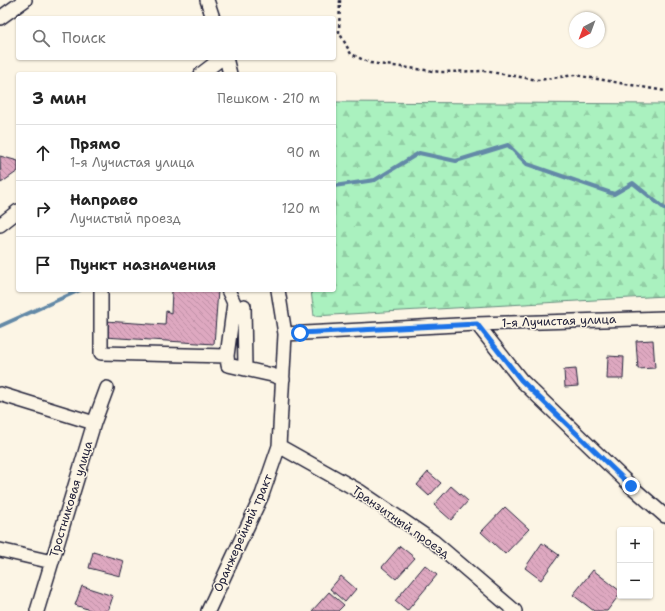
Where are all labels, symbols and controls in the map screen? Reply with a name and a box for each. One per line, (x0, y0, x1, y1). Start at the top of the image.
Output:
north arrow (569, 12, 605, 48)
search box (16, 16, 336, 60)
icon: search (30, 27, 52, 49)
text: Поиск (62, 28, 106, 48)
text: 3 мин (32, 87, 87, 109)
text: Пешком · 210 m (217, 90, 320, 107)
text: Прямо (70, 134, 120, 154)
icon: ahead (32, 142, 54, 164)
text: 90 m (286, 144, 320, 161)
text: 1-я Лучистая улица (70, 154, 194, 171)
text: Направо (70, 190, 138, 210)
icon: right (32, 198, 54, 220)
text: 120 m (282, 200, 320, 217)
text: Лучистый проезд (70, 210, 181, 227)
icon: arrive (32, 254, 54, 276)
text: Пункт назначения (70, 255, 216, 275)
street label: 1-я Лучистая улица (501, 311, 617, 331)
route start (291, 324, 309, 342)
street label: Тростниковая улица (46, 438, 96, 559)
street label: Оранжерейный тракт (210, 471, 277, 594)
route end (622, 477, 640, 495)
street label: Транзитный проезд (349, 482, 453, 562)
map controls (617, 527, 653, 599)
button: + (617, 527, 653, 563)
button: − (617, 563, 653, 599)

